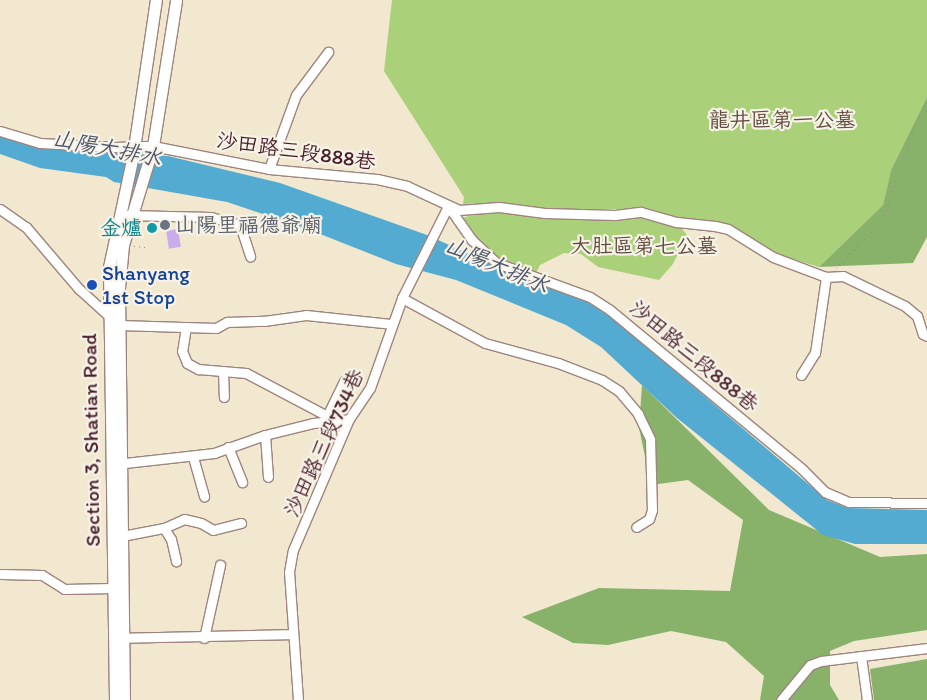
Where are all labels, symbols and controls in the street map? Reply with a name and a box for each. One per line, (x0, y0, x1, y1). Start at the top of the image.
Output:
park label: 龍井區第一公墓 (709, 107, 855, 133)
water label: 山陽大排水 (50, 125, 164, 171)
street label: 沙田路三段888巷 (215, 127, 377, 175)
place label: 山陽里福德爺廟 (175, 212, 322, 238)
place label: 金爐 (100, 215, 142, 241)
marker: 山陽里福德爺廟 (159, 219, 171, 231)
marker: 金爐 (146, 222, 158, 234)
water label: 山陽大排水 (441, 231, 553, 299)
park label: 大肚區第七公墓 (571, 233, 717, 259)
place label: Shanyang 1st Stop (102, 260, 190, 310)
marker: Shanyang 1st Stop (86, 279, 98, 291)
street label: 沙田路三段888巷 (624, 295, 764, 417)
street label: Section 3, Shatian Road (77, 333, 105, 547)
street label: 沙田路三段734巷 (279, 365, 369, 521)

